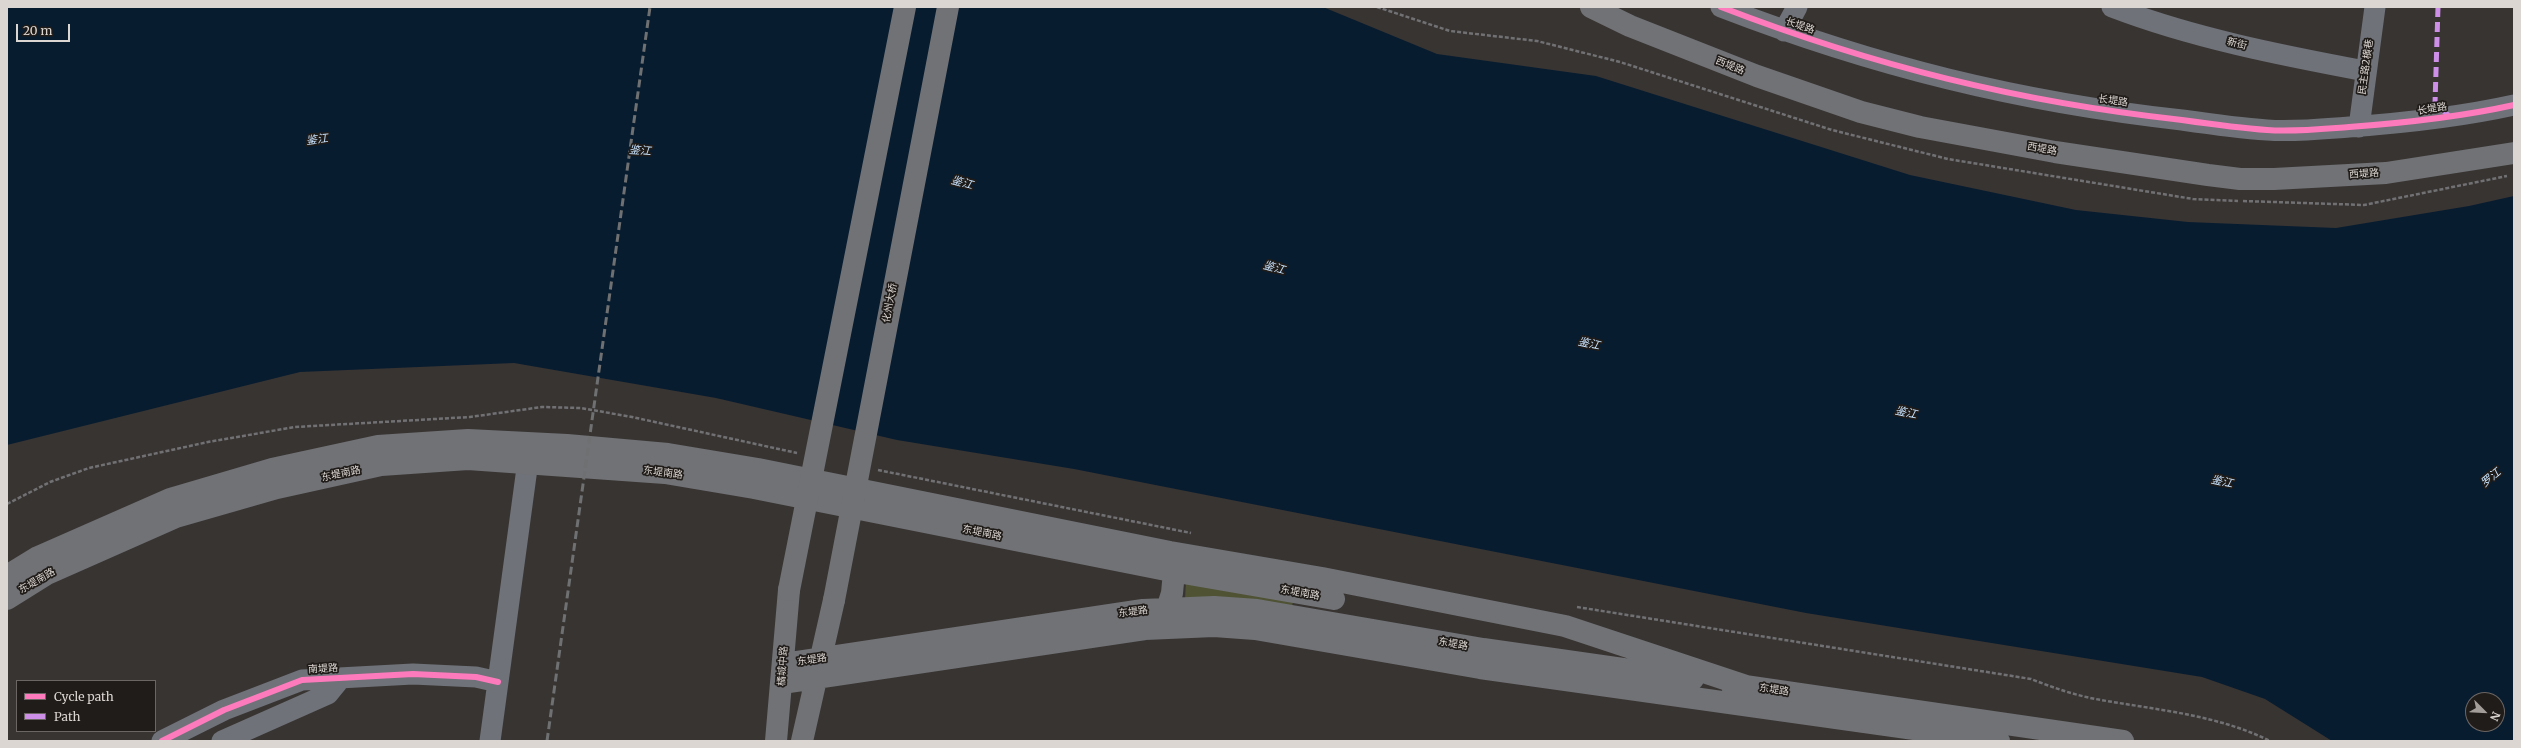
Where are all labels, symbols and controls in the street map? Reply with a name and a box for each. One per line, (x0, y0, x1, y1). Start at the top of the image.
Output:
street label: 长堤路 (1784, 15, 1816, 37)
scale bar (18, 16, 72, 42)
text: 20 m (23, 23, 52, 38)
street label: 新街 (2226, 36, 2248, 52)
street label: 民主路2横巷 (2356, 38, 2376, 96)
street label: 西堤路 (1714, 55, 1746, 77)
street label: 长堤路 (2097, 93, 2129, 109)
street label: 长堤路 (2416, 101, 2448, 117)
water label: 鉴江 (305, 132, 329, 148)
street label: 西堤路 (2026, 140, 2058, 158)
water label: 鉴江 (629, 144, 651, 158)
street label: 西堤路 (2349, 167, 2379, 181)
water label: 鉴江 (950, 174, 974, 192)
water label: 鉴江 (1262, 259, 1286, 277)
street label: 化州大桥 (880, 282, 900, 324)
water label: 鉴江 (1577, 335, 1601, 353)
water label: 鉴江 (1894, 404, 1918, 422)
street label: 东堤南路 (320, 464, 362, 484)
street label: 东堤南路 (642, 465, 684, 481)
water label: 罗江 (2478, 466, 2504, 490)
water label: 鉴江 (2210, 473, 2234, 491)
street label: 东堤南路 (961, 523, 1003, 543)
street label: 东堤南路 (17, 566, 57, 596)
street label: 东堤南路 (1279, 584, 1321, 602)
street label: 东堤路 (1117, 604, 1149, 620)
street label: 东堤路 (1437, 635, 1469, 653)
street label: 橘城中路 (776, 646, 790, 686)
street label: 东堤路 (796, 652, 828, 668)
street label: 南堤路 (308, 662, 338, 676)
legend (16, 680, 156, 732)
street label: 东堤路 (1758, 682, 1790, 698)
text: Cycle path (54, 689, 114, 704)
north arrow (2465, 692, 2505, 732)
text: Path (54, 709, 80, 724)
text: N (2487, 710, 2503, 723)

